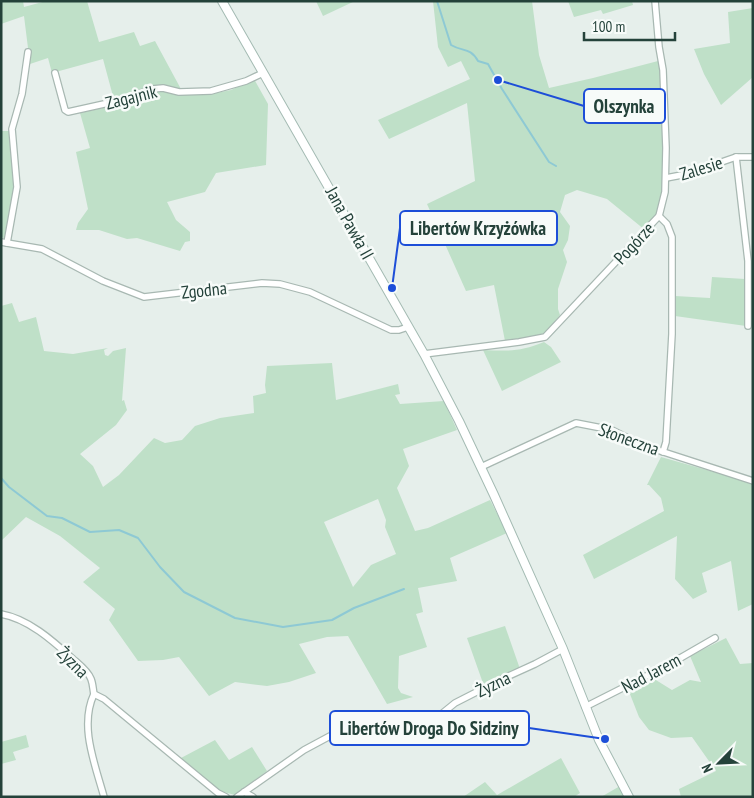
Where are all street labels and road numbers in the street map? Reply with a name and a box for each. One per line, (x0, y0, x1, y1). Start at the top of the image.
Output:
street label: Zagajnik (103, 79, 159, 115)
street label: Zalesie (677, 151, 725, 185)
street label: Jana Pawła II (320, 182, 379, 263)
street label: Pogórze (609, 217, 659, 269)
street label: Zgodna (180, 276, 228, 304)
street label: Słoneczna (596, 417, 662, 461)
street label: Żyzna (52, 641, 94, 683)
street label: Nad Jarem (617, 648, 685, 698)
street label: Żyzna (472, 666, 514, 702)

